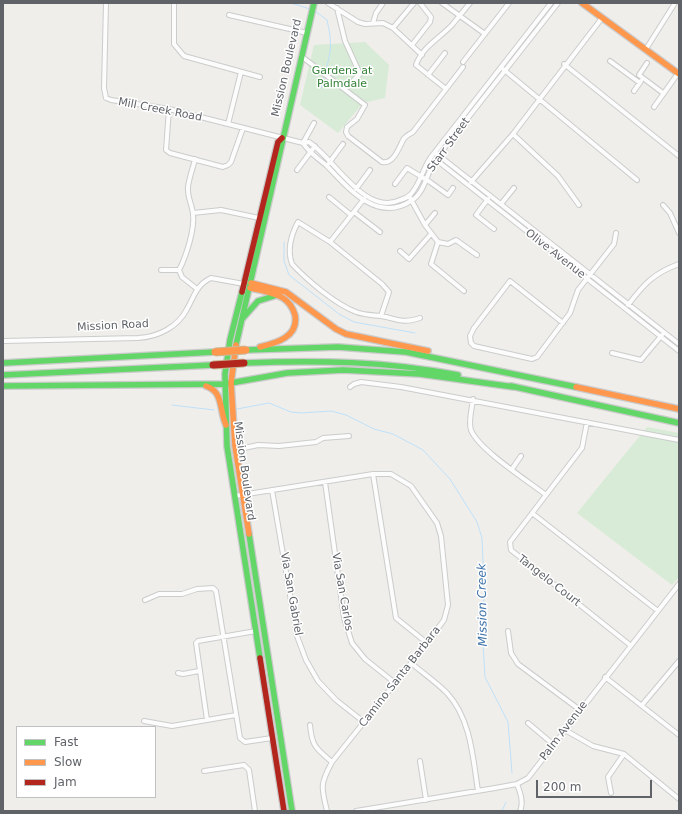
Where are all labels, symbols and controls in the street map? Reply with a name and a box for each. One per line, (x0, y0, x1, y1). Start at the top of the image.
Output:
street label: Mission Boulevard (269, 18, 305, 118)
park label: Gardens at Palmdale (312, 64, 372, 90)
street label: Mill Creek Road (117, 95, 203, 125)
street label: Starr Street (425, 115, 473, 175)
street label: Olive Avenue (522, 227, 588, 281)
street label: Mission Road (77, 318, 149, 334)
street label: Mission Boulevard (231, 421, 257, 521)
street label: Via San Gabriel (277, 551, 305, 637)
street label: Via San Carlos (329, 552, 355, 632)
street label: Tangelo Court (515, 552, 583, 610)
water label: Mission Creek (475, 563, 491, 647)
street label: Camino Santa Barbara (356, 624, 444, 730)
street label: Palm Avenue (537, 699, 591, 763)
legend (16, 726, 156, 798)
text: Fast (54, 735, 78, 749)
text: Slow (54, 755, 82, 769)
scale bar (538, 772, 654, 798)
text: Jam (54, 775, 77, 789)
text: 200 m (543, 780, 581, 794)

